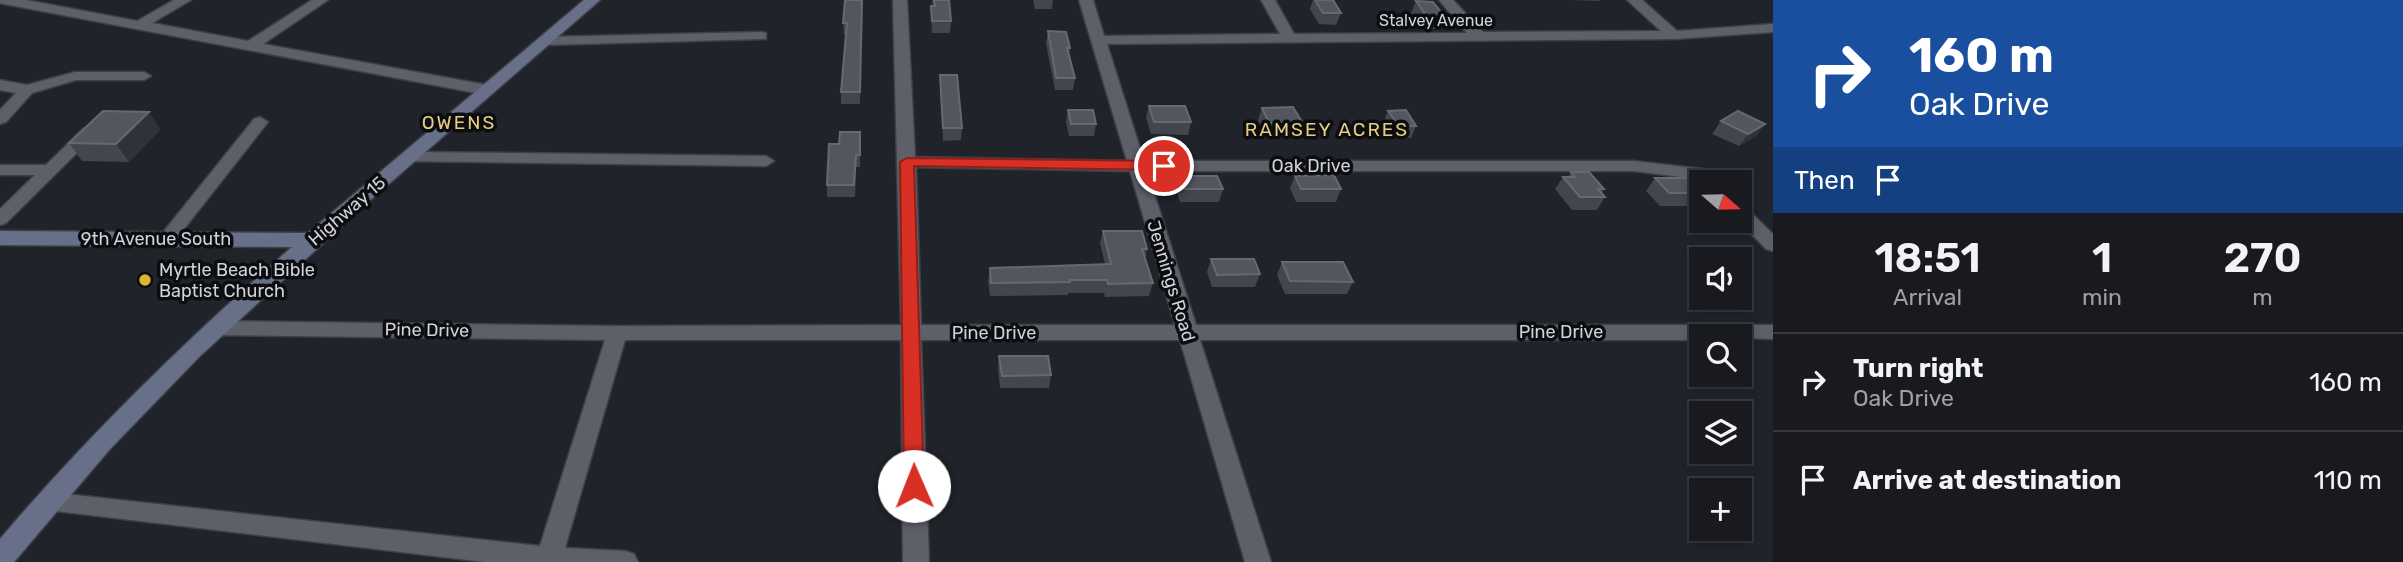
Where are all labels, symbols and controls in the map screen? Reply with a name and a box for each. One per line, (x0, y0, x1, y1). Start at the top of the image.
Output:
street label: Stalvey Avenue (1379, 11, 1493, 30)
text: 160 m (1909, 26, 2054, 84)
icon: right (1794, 28, 1885, 119)
text: Oak Drive (1909, 85, 2049, 123)
district label: OWENS (422, 111, 496, 134)
district label: RAMSEY ACRES (1245, 118, 1409, 141)
pin (1134, 136, 1194, 196)
icon: arrive (1145, 147, 1183, 185)
street label: Oak Drive (1272, 155, 1350, 177)
icon: arrive (1869, 161, 1907, 199)
text: Then (1794, 165, 1855, 196)
north arrow (1689, 170, 1752, 233)
map controls (1689, 170, 1752, 541)
street label: Highway 15 (304, 172, 390, 250)
street label: Jennings Road (1142, 218, 1200, 344)
street label: 9th Avenue South (81, 228, 231, 250)
text: 18:51 (1874, 233, 1981, 283)
text: 1 (2092, 233, 2112, 283)
text: 270 (2223, 233, 2302, 283)
button: sound (1689, 247, 1752, 310)
place label: Myrtle Beach Bible Baptist Church (159, 259, 315, 302)
marker: Myrtle Beach Bible Baptist Church (137, 272, 153, 288)
text: Arrival (1893, 283, 1962, 311)
text: min (2082, 283, 2122, 311)
text: m (2252, 283, 2273, 311)
street label: Pine Drive (384, 318, 470, 342)
street label: Pine Drive (1519, 321, 1603, 343)
street label: Pine Drive (952, 322, 1036, 344)
button: search (1689, 324, 1752, 387)
text: Turn right (1853, 353, 1983, 384)
icon: right (1794, 363, 1832, 401)
text: 160 m (2309, 367, 2382, 398)
text: Oak Drive (1853, 384, 1954, 412)
button: layers (1689, 401, 1752, 464)
position arrow (877, 449, 951, 523)
icon: arrive (1794, 461, 1832, 499)
text: Arrive at destination (1853, 465, 2121, 496)
text: 110 m (2314, 465, 2382, 496)
button: + (1689, 478, 1752, 541)

